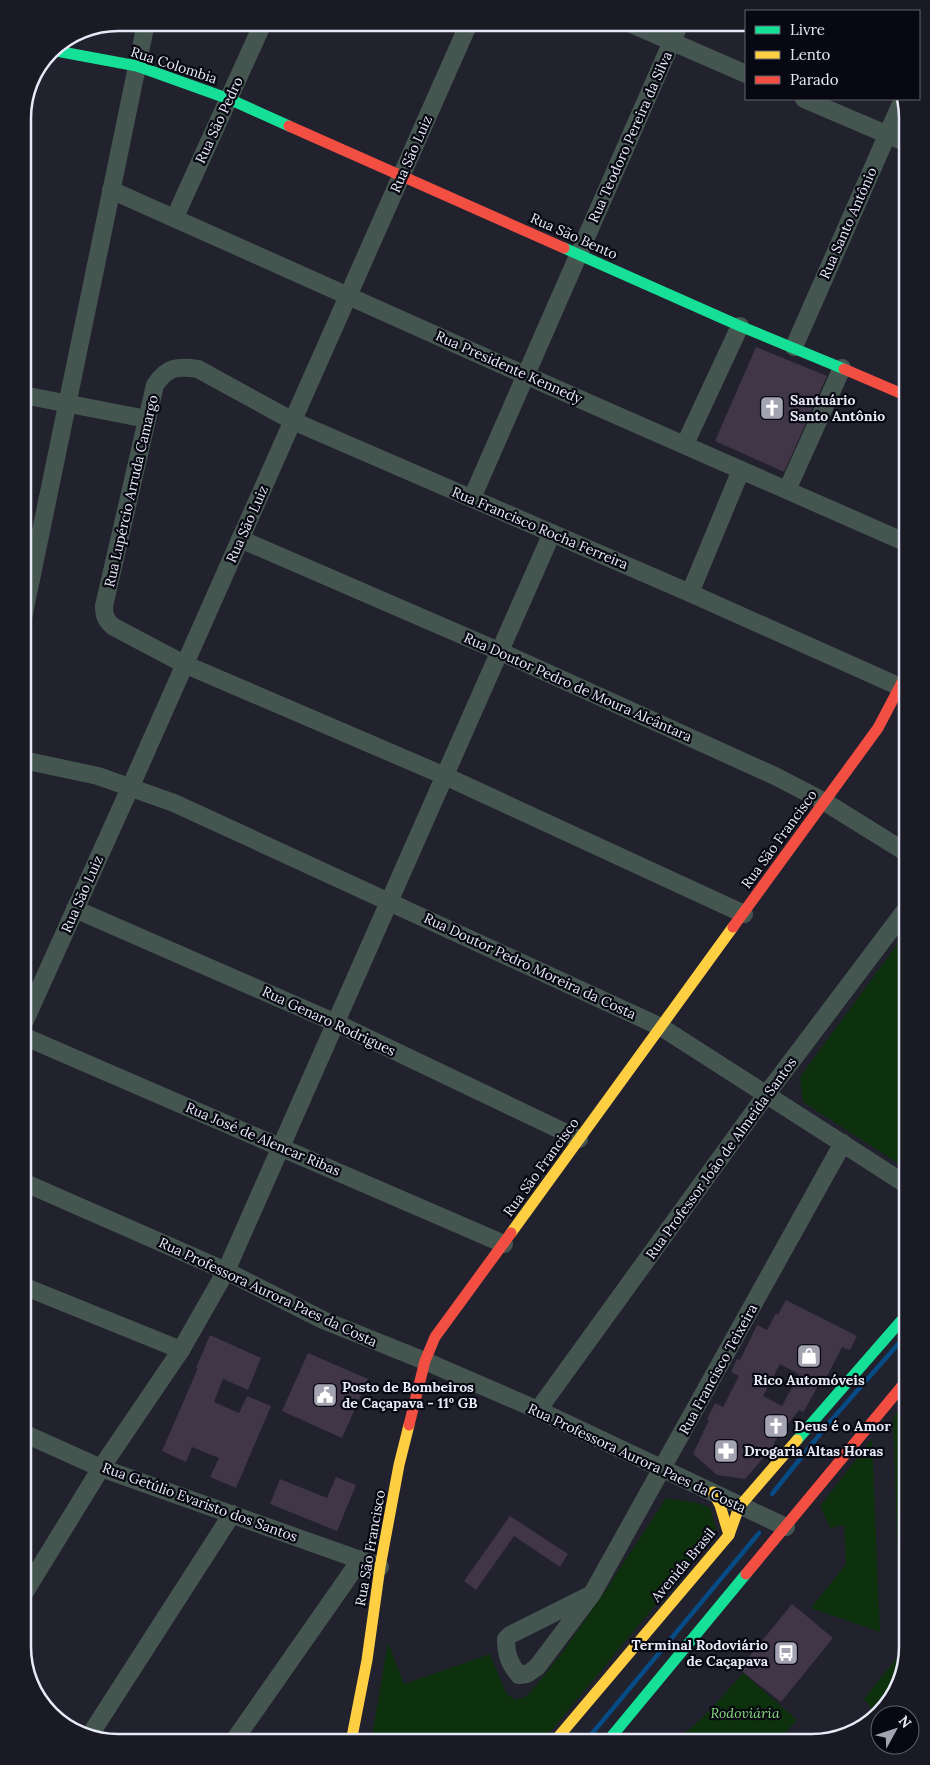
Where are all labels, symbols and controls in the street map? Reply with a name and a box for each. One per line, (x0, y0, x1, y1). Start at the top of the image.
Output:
legend (745, 10, 920, 100)
text: Livre (790, 20, 825, 39)
street label: Rua Colombia (128, 43, 220, 87)
text: Lento (790, 45, 831, 64)
street label: Rua Teodoro Pereira da Silva (584, 49, 676, 225)
text: Parado (790, 70, 839, 89)
street label: Rua São Pedro (191, 74, 247, 166)
street label: Rua São Luiz (386, 113, 436, 195)
street label: Rua Santo Antônio (815, 164, 881, 282)
street label: Rua São Bento (528, 209, 620, 263)
street label: Rua Presidente Kennedy (433, 327, 586, 408)
place label: Santuário Santo Antônio (790, 391, 885, 425)
street label: Rua Lupércio Arruda Camargo (100, 393, 162, 589)
church icon: Santuário Santo Antônio (759, 395, 785, 421)
street label: Rua São Luiz (222, 483, 272, 565)
street label: Rua Francisco Rocha Ferreira (449, 483, 631, 573)
street label: Rua Doutor Pedro de Moura Alcântara (461, 628, 695, 746)
street label: Rua São Francisco (737, 786, 821, 892)
street label: Rua São Luiz (57, 853, 107, 935)
street label: Rua Doutor Pedro Moreira da Costa (421, 909, 639, 1023)
street label: Rua Genaro Rodrigues (259, 982, 399, 1060)
street label: Rua Professor João de Almeida Santos (642, 1053, 800, 1263)
street label: Rua José de Alencar Ribas (183, 1098, 343, 1180)
street label: Rua São Francisco (499, 1114, 583, 1220)
street label: Rua Professora Aurora Paes da Costa (156, 1233, 380, 1351)
street label: Rua Francisco Teixeira (675, 1301, 761, 1437)
shop icon: Rico Automóveis (796, 1343, 822, 1369)
place label: Rico Automóveis (753, 1371, 865, 1389)
place label: Posto de Bombeiros de Caçapava - 11º GB (342, 1378, 478, 1412)
public building icon: Posto de Bombeiros de Caçapava - 11º GB (312, 1382, 338, 1408)
street label: Rua Professora Aurora Paes da Costa (525, 1399, 749, 1517)
church icon: Deus é o Amor (763, 1413, 789, 1439)
place label: Deus é o Amor (794, 1417, 891, 1435)
pharmacy icon: Drogaria Altas Horas (713, 1438, 739, 1464)
place label: Drogaria Altas Horas (744, 1442, 884, 1460)
street label: Rua Getúlio Evaristo dos Santos (100, 1458, 300, 1546)
street label: Rua São Francisco (351, 1488, 389, 1608)
street label: Avenida Brasil (646, 1524, 719, 1606)
place label: Terminal Rodoviário de Caçapava (631, 1636, 769, 1670)
bus stop icon: Terminal Rodoviário de Caçapava (773, 1640, 799, 1666)
park label: Rodoviária (710, 1704, 780, 1722)
north arrow (870, 1705, 920, 1755)
text: N (895, 1712, 915, 1732)

